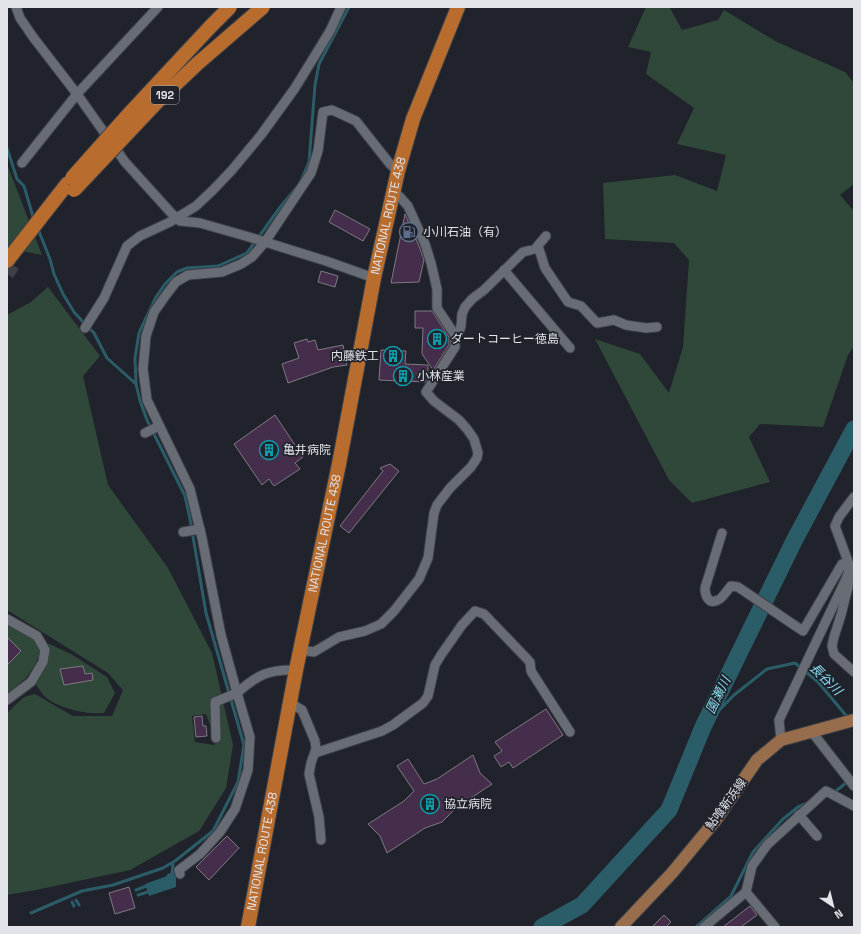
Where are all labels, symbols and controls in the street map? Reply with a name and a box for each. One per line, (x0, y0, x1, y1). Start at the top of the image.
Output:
road number: 192 (151, 86, 179, 104)
street label: NATIONAL ROUTE 438 (367, 155, 410, 276)
fuel station icon: 小川石油（有） (398, 221, 420, 243)
place label: 小川石油（有） (423, 224, 507, 240)
building icon: ダートコーヒー徳島 (426, 328, 448, 350)
place label: ダートコーヒー徳島 (451, 331, 559, 347)
building icon: 内藤鉄工 (382, 345, 404, 367)
place label: 内藤鉄工 (331, 348, 379, 364)
building icon: 小林産業 (392, 365, 414, 387)
place label: 小林産業 (417, 368, 465, 384)
building icon: 亀井病院 (258, 439, 280, 461)
place label: 亀井病院 (283, 442, 331, 458)
street label: NATIONAL ROUTE 438 (304, 473, 345, 594)
water label: 長谷川 (806, 659, 847, 700)
water label: 園瀬川 (702, 672, 735, 716)
street label: 鮎喰新浜線 (702, 775, 750, 833)
street label: NATIONAL ROUTE 438 (243, 791, 281, 912)
building icon: 協立病院 (419, 793, 441, 815)
place label: 協立病院 (444, 796, 492, 812)
north arrow (813, 886, 853, 926)
text: N (832, 906, 846, 922)

